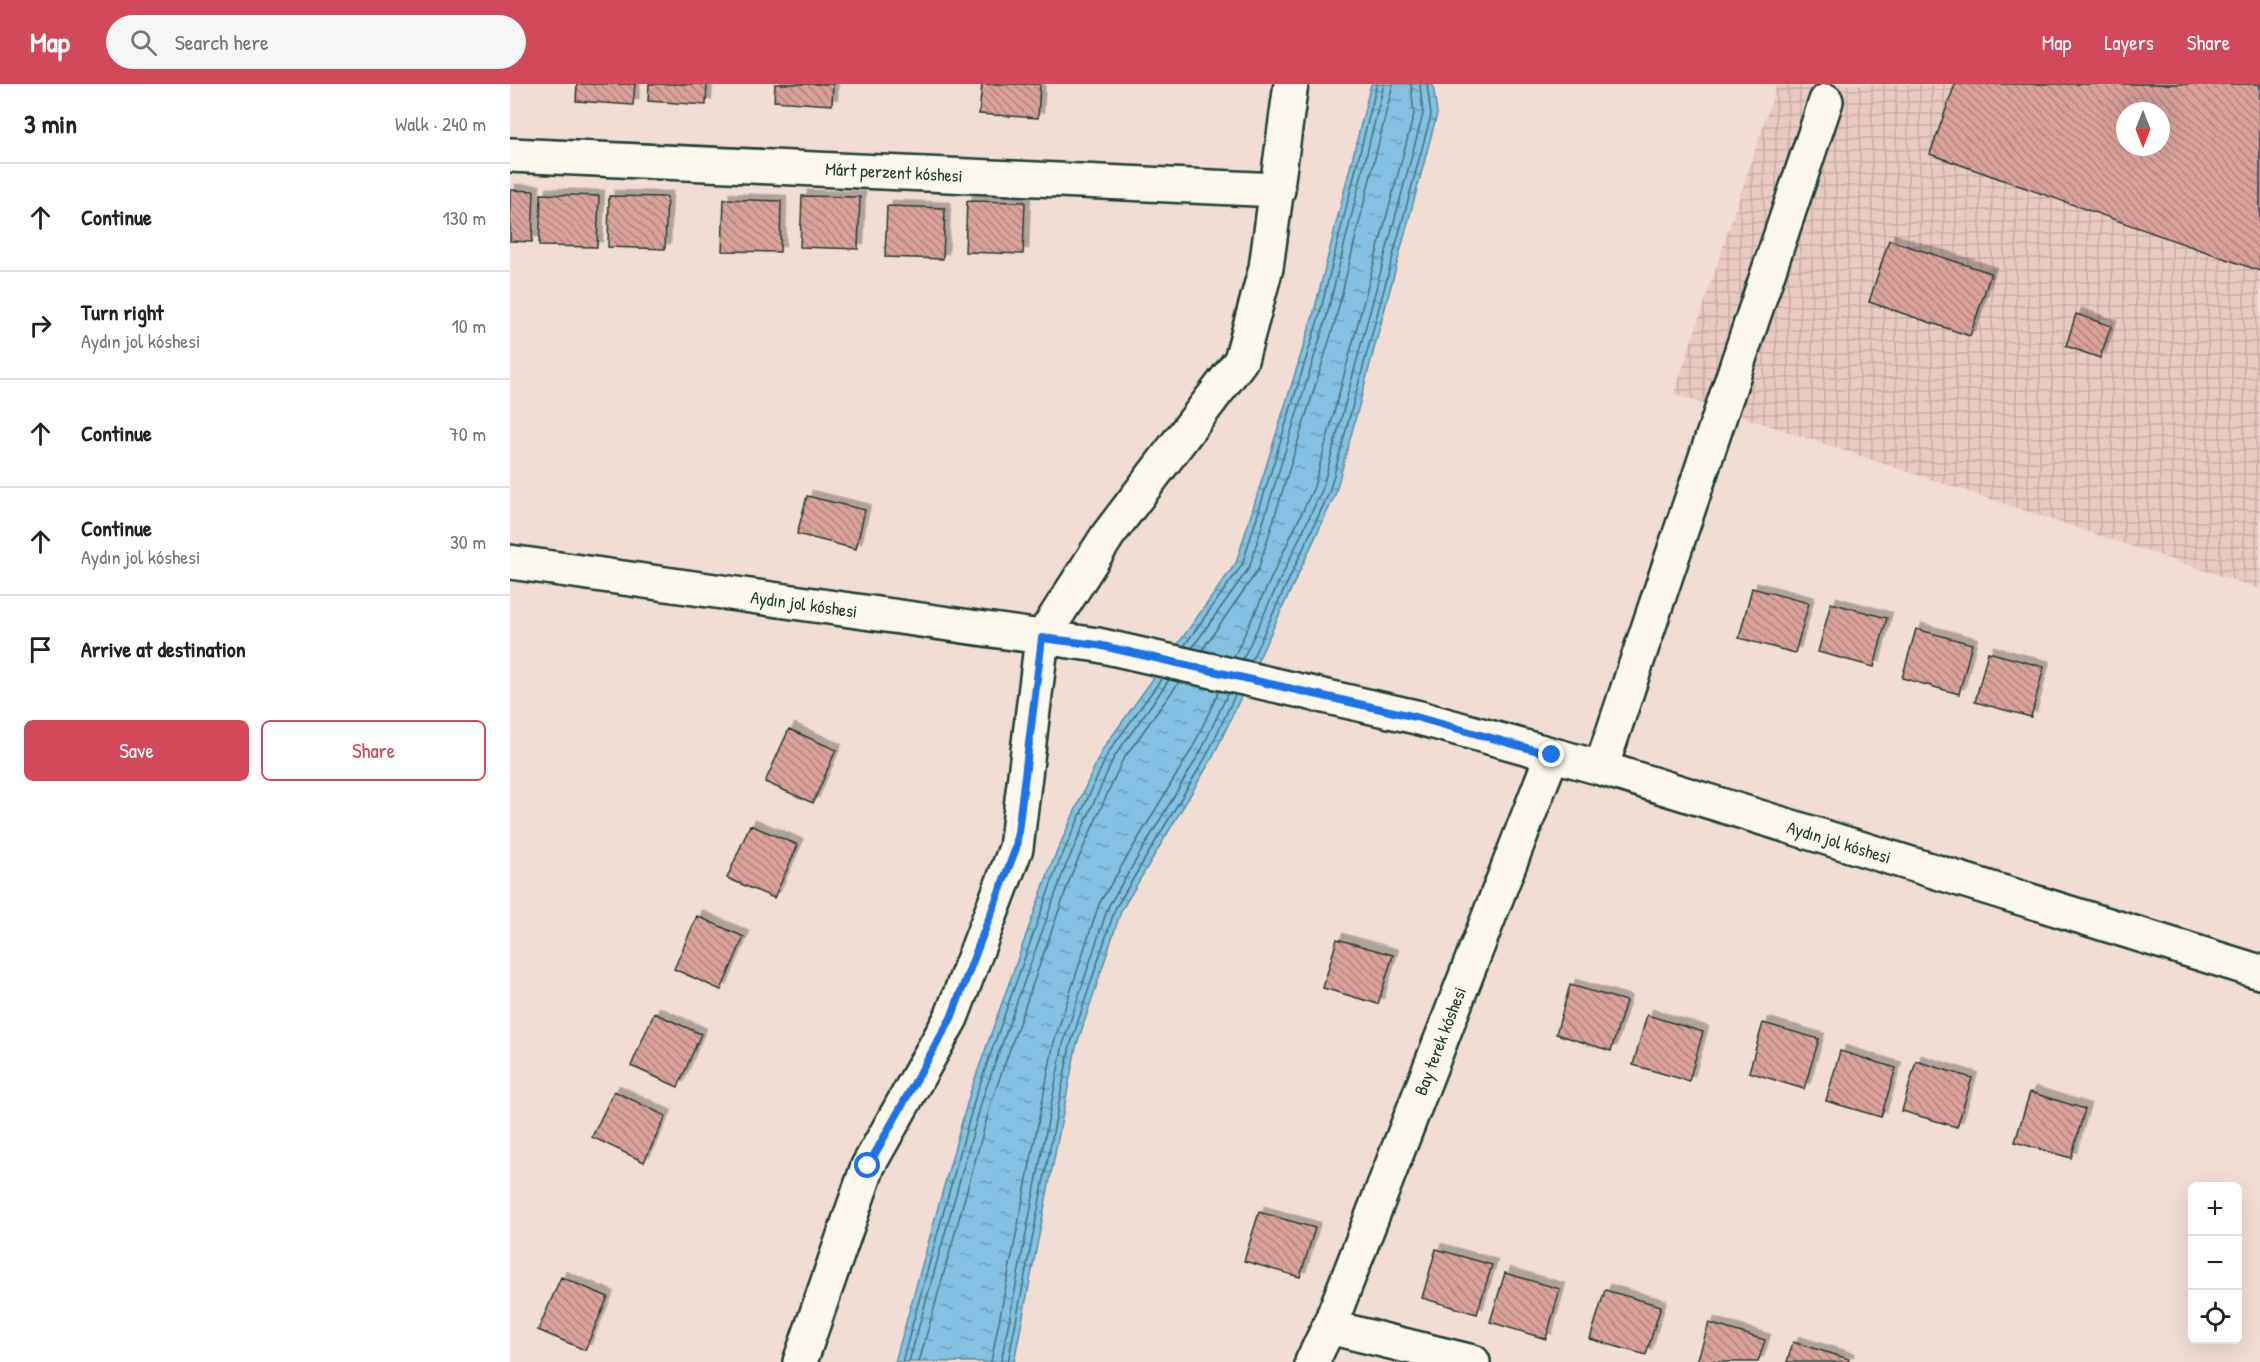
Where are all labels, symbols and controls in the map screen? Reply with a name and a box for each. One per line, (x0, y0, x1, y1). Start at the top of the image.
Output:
search box (106, 15, 526, 69)
text: Map (30, 23, 70, 61)
icon: search (127, 26, 160, 59)
text: Search here (175, 27, 269, 57)
text: Map (2042, 28, 2071, 57)
text: Layers (2104, 28, 2154, 57)
text: Share (2187, 28, 2230, 57)
north arrow (2116, 102, 2170, 156)
text: 3 min (24, 106, 77, 141)
text: Walk · 240 m (395, 110, 486, 137)
street label: Márt perzent kóshesi (825, 156, 963, 188)
icon: ahead (24, 201, 57, 234)
text: Continue (81, 202, 152, 232)
text: 130 m (443, 204, 486, 231)
text: Turn right (81, 297, 164, 327)
icon: right (24, 309, 57, 342)
text: 10 m (452, 312, 486, 339)
text: Aydın jol kóshesi (81, 327, 200, 354)
icon: ahead (24, 417, 57, 450)
text: Continue (81, 418, 152, 448)
text: 70 m (449, 420, 486, 447)
text: Continue (81, 513, 152, 543)
icon: ahead (24, 525, 57, 558)
text: 30 m (450, 528, 486, 555)
text: Aydın jol kóshesi (81, 543, 200, 570)
street label: Aydın jol kóshesi (749, 584, 859, 624)
icon: arrive (24, 633, 57, 666)
text: Arrive at destination (81, 634, 246, 664)
button: Save (24, 720, 249, 781)
button: Share (261, 720, 486, 781)
route end (1538, 741, 1564, 767)
street label: Aydın jol kóshesi (1784, 814, 1894, 870)
street label: Bay terek kóshesi (1408, 983, 1472, 1099)
route start (854, 1152, 880, 1178)
map controls (2188, 1182, 2242, 1344)
button: + (2188, 1182, 2242, 1236)
button: − (2188, 1236, 2242, 1290)
button: locate (2188, 1290, 2242, 1344)

